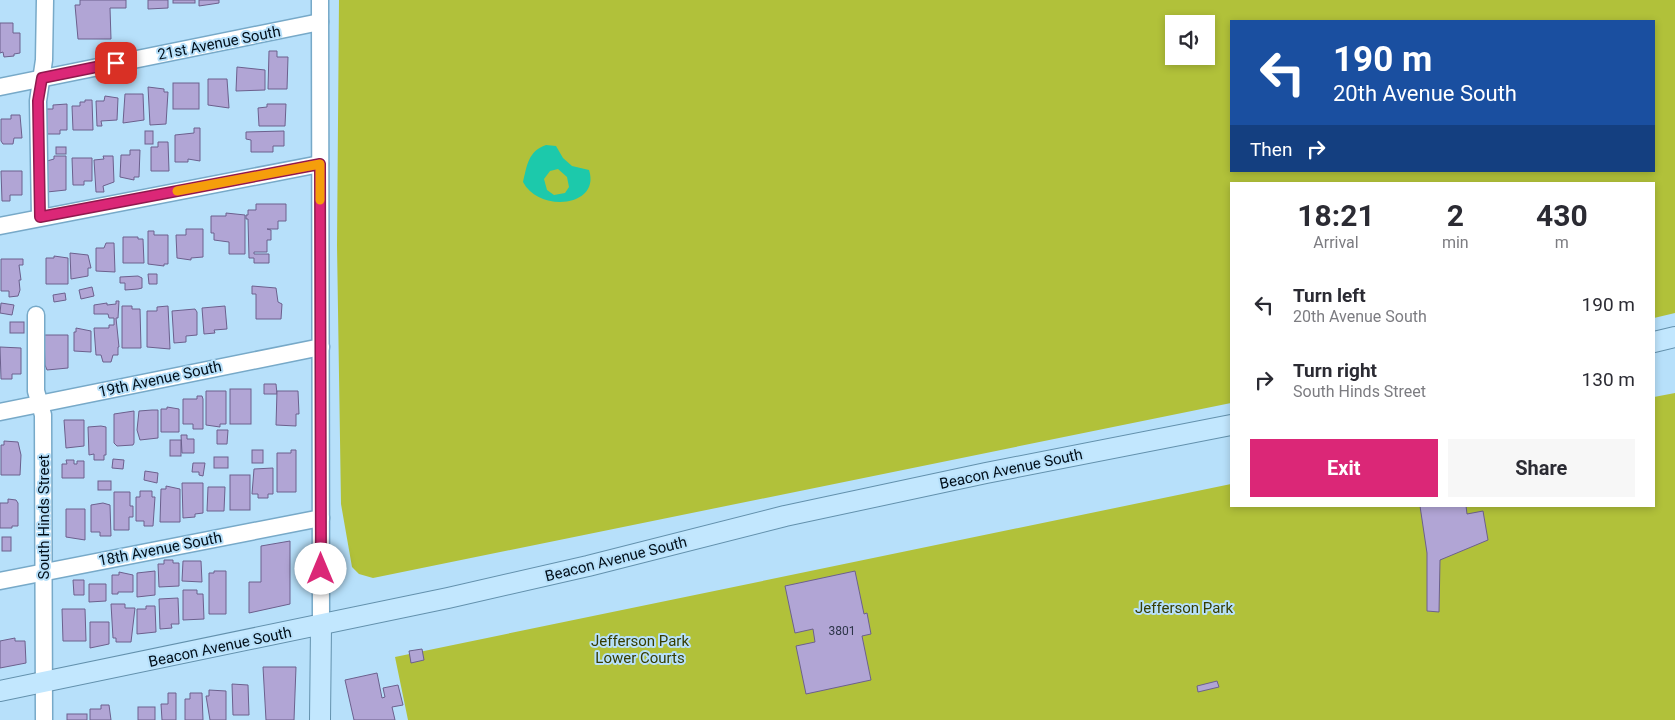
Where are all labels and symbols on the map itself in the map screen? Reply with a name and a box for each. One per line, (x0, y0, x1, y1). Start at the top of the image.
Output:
street label: 21st Avenue South (156, 22, 282, 64)
pin (95, 42, 137, 84)
street label: 19th Avenue South (97, 357, 223, 401)
street label: Beacon Avenue South (938, 445, 1084, 493)
street label: South Hinds Street (35, 455, 53, 579)
street label: 18th Avenue South (97, 528, 223, 570)
street label: Beacon Avenue South (543, 533, 689, 585)
position arrow (294, 542, 346, 594)
park label: Jefferson Park (1135, 599, 1233, 617)
street label: Beacon Avenue South (147, 623, 293, 671)
house number: 3801 (829, 624, 855, 638)
park label: Jefferson Park Lower Courts (591, 632, 689, 667)

